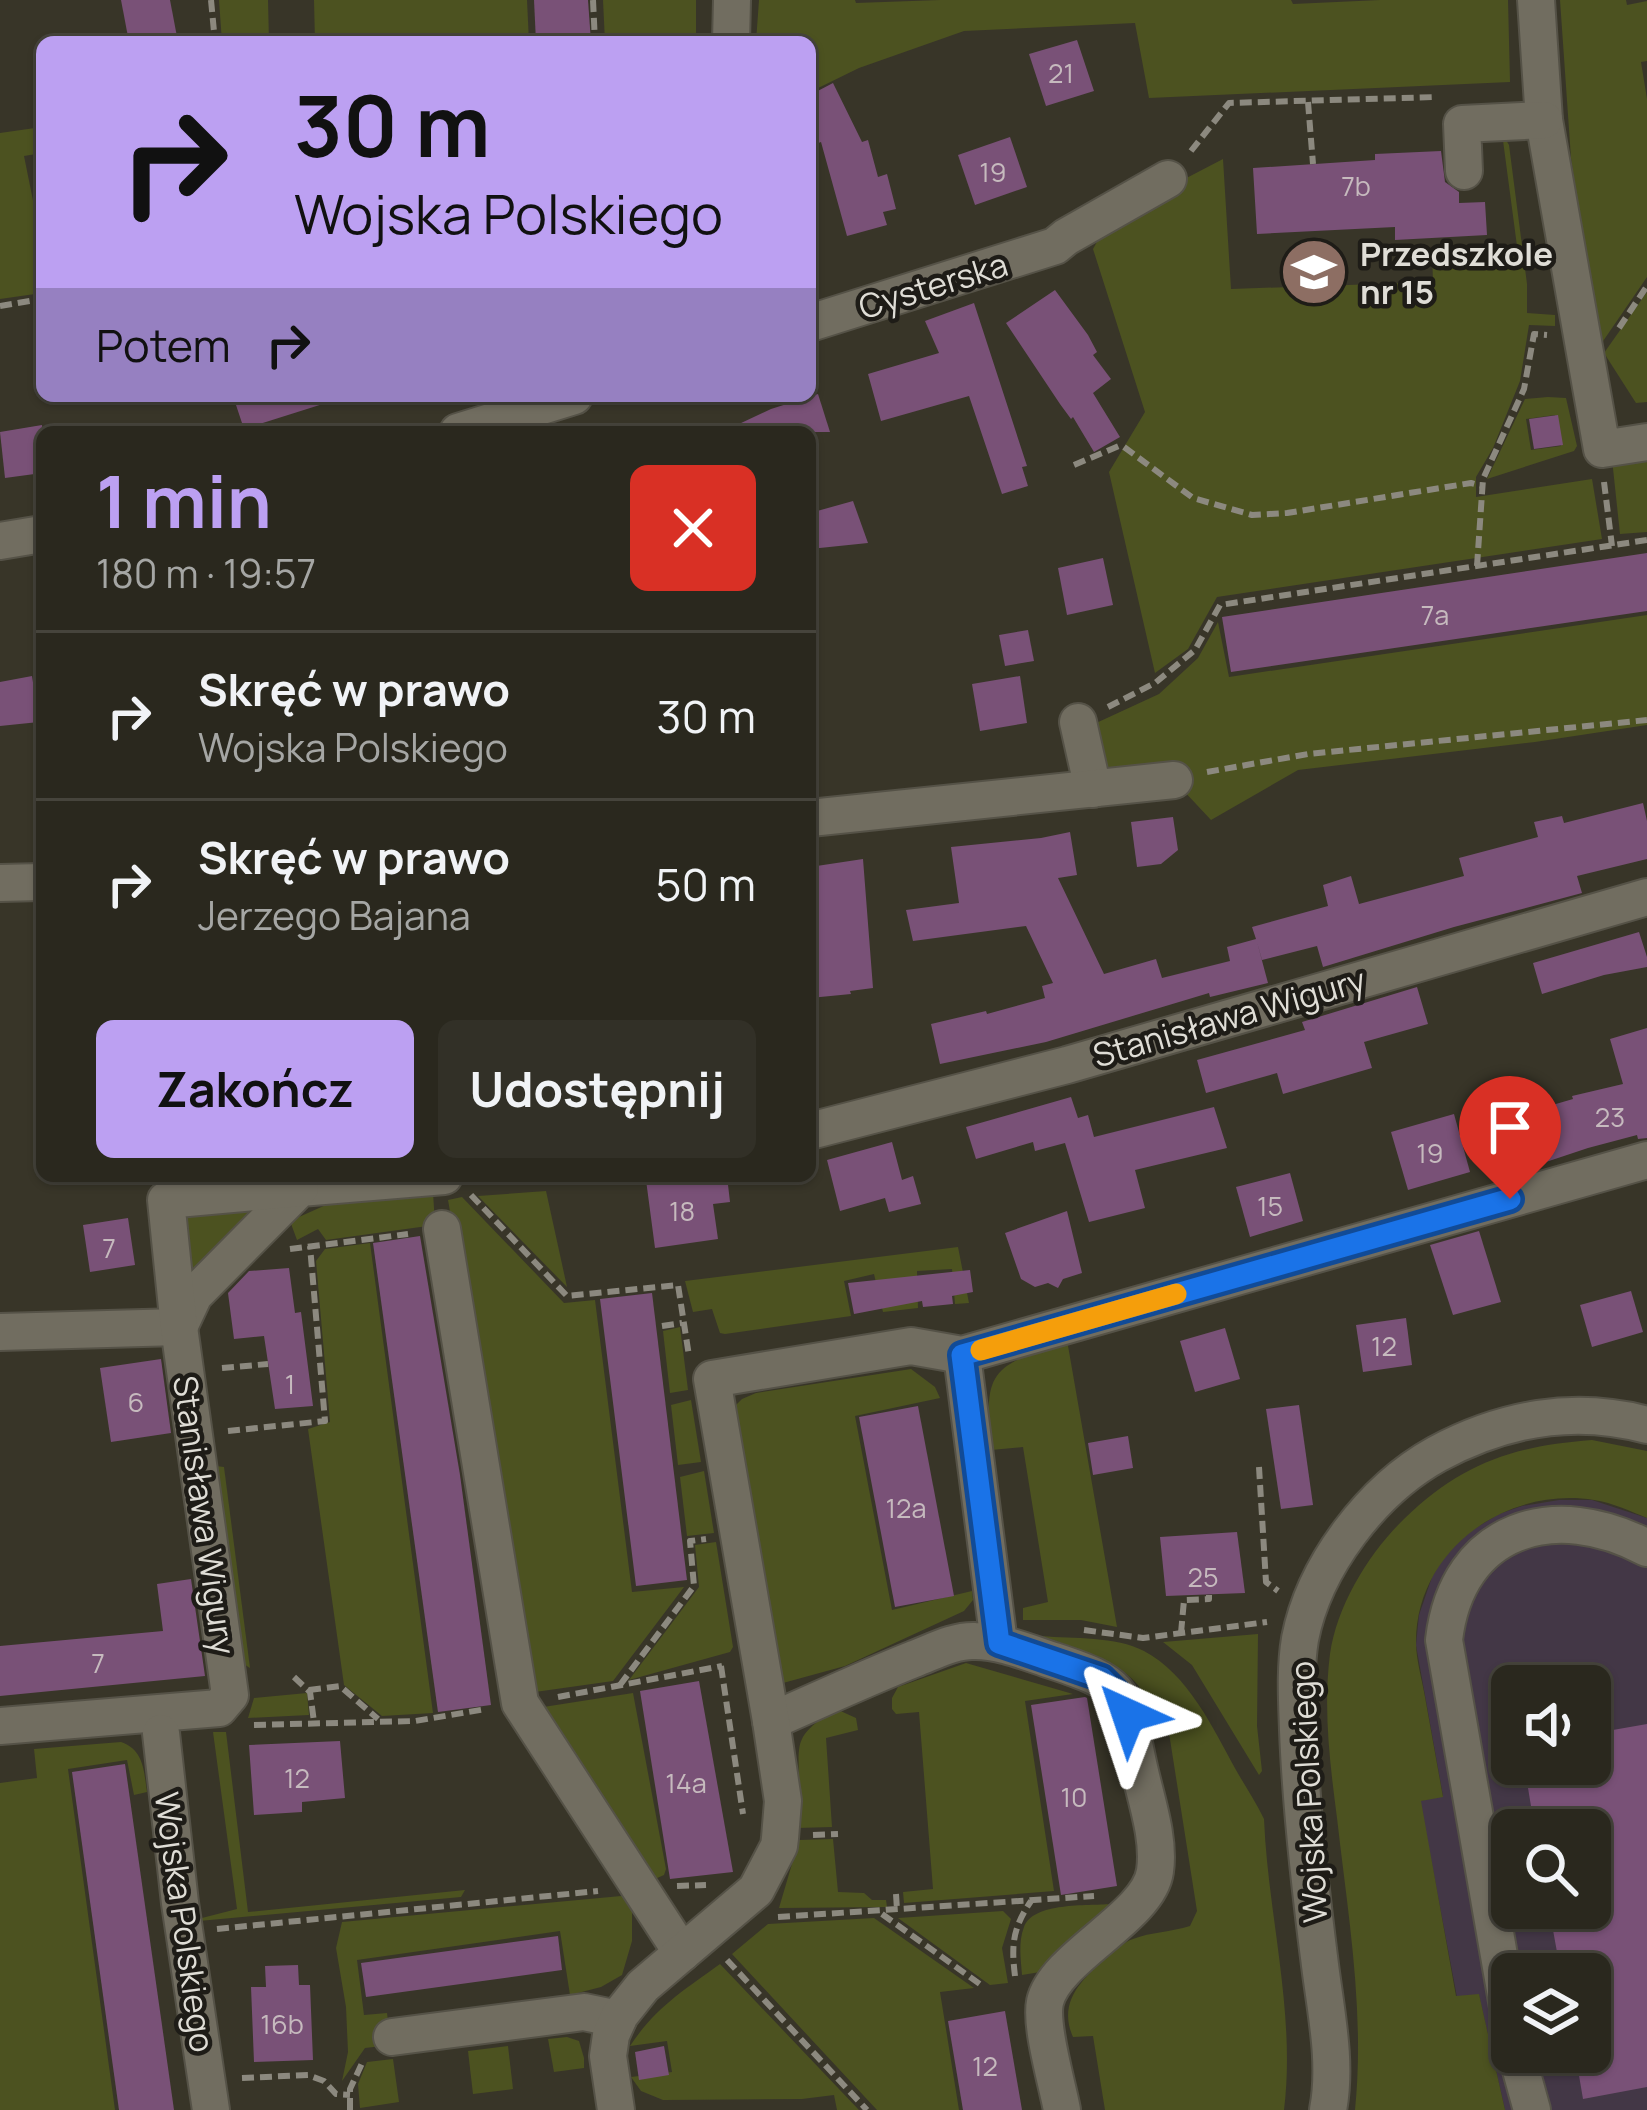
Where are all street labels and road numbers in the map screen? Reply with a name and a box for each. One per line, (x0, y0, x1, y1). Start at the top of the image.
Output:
street label: Cysterska (853, 241, 1013, 329)
street label: Stanisława Wigury (1088, 957, 1370, 1077)
street label: Stanisława Wigury (163, 1373, 247, 1657)
street label: Wojska Polskiego (1279, 1660, 1337, 1924)
street label: Wojska Polskiego (144, 1789, 226, 2055)

